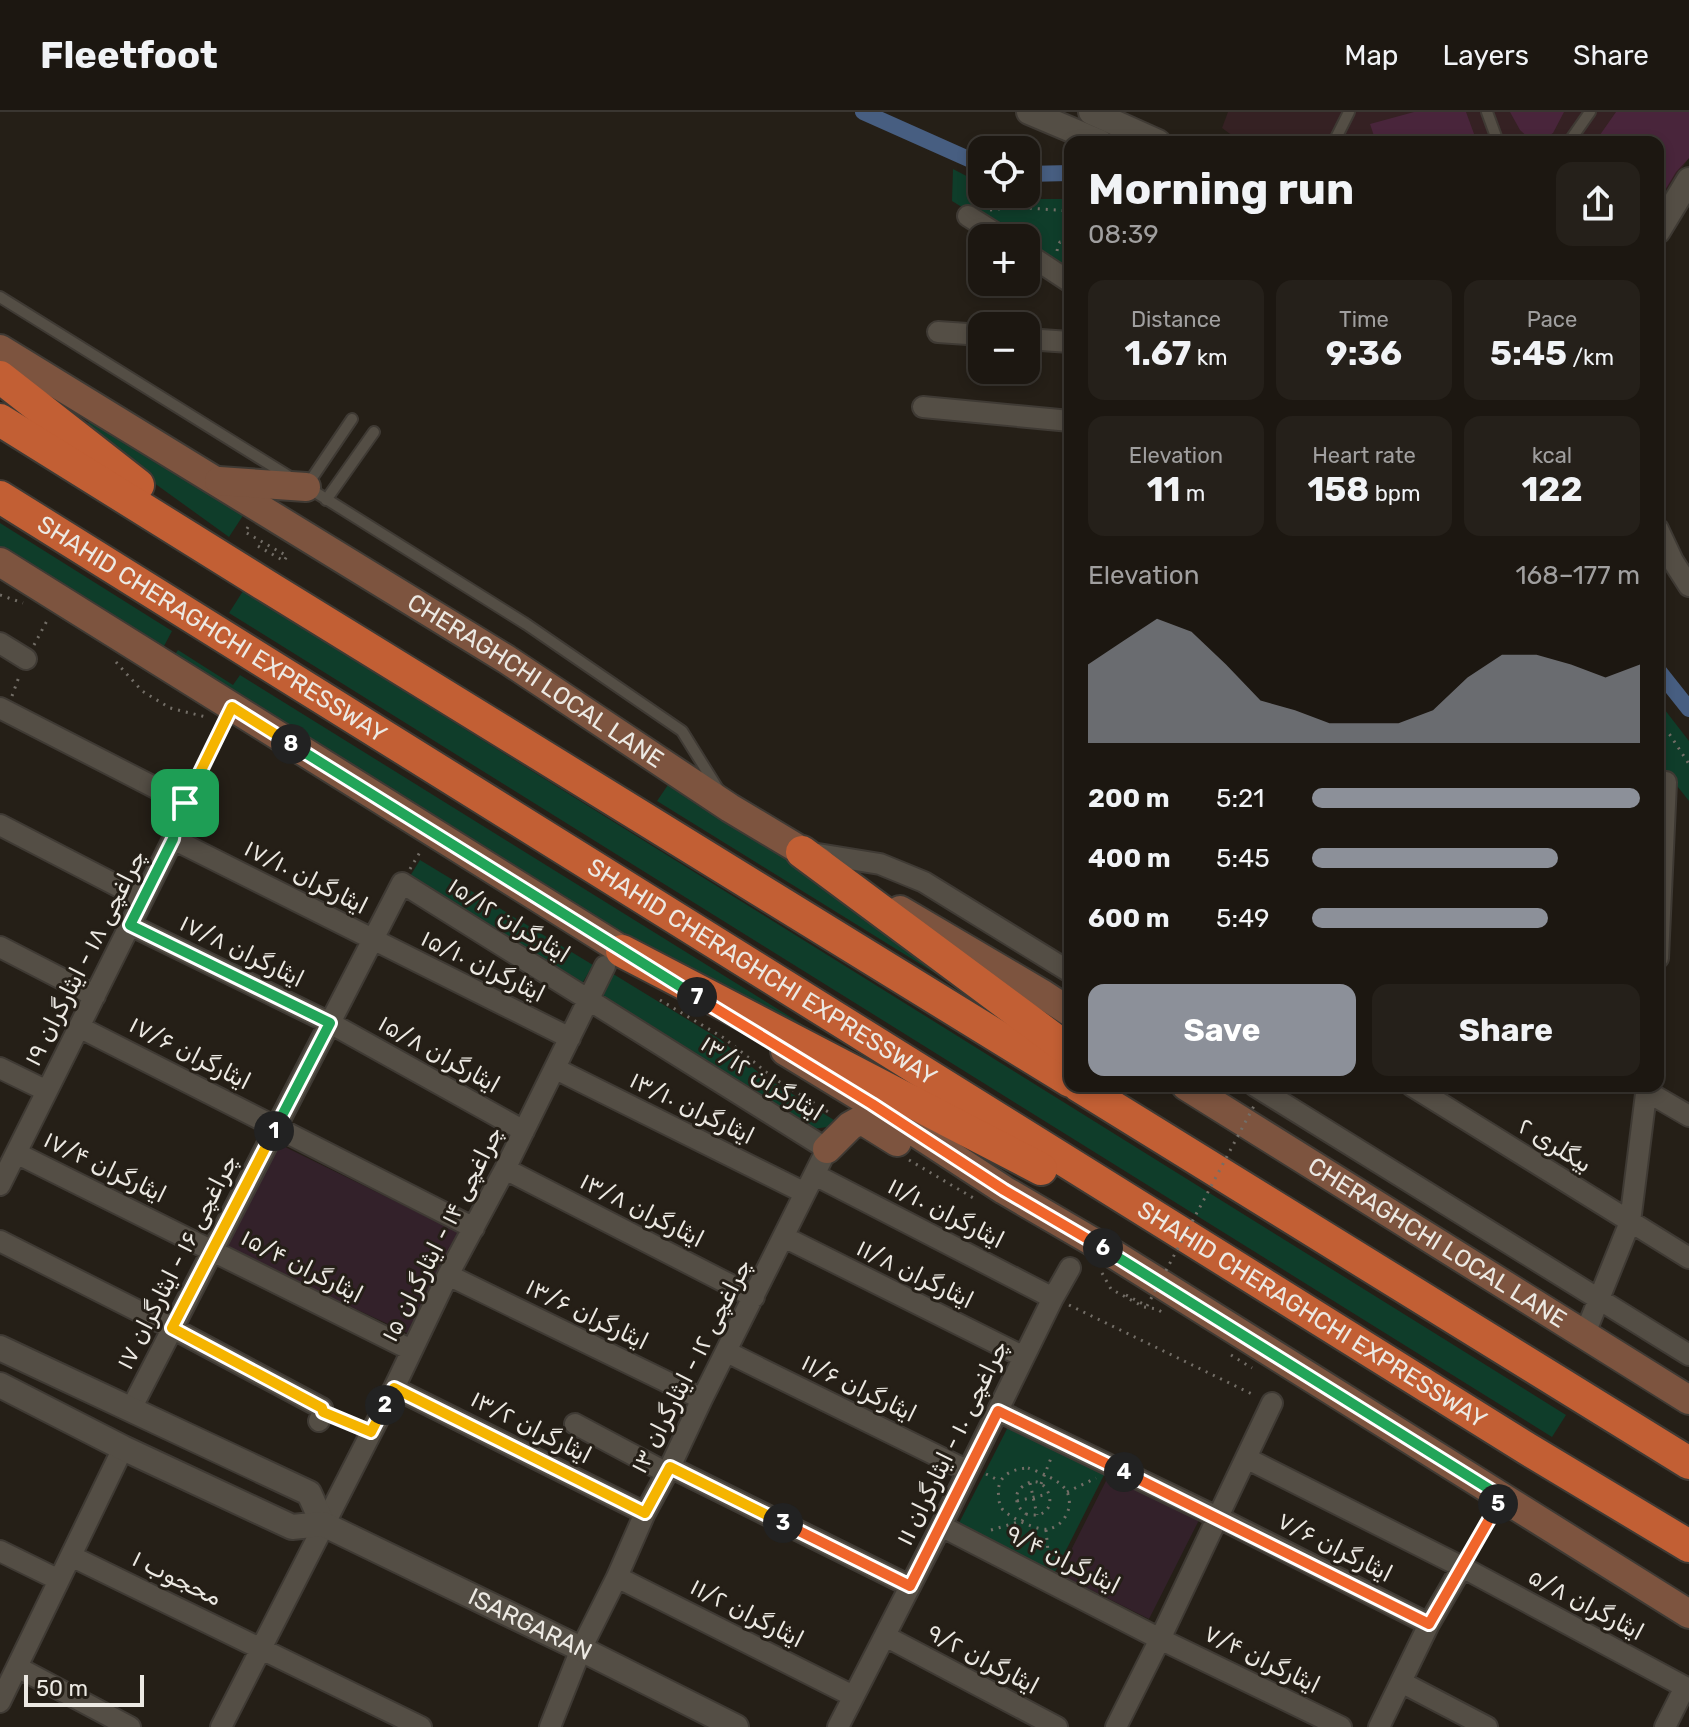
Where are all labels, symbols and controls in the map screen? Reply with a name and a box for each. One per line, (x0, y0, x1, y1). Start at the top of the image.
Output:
text: Fleetfoot (40, 32, 218, 78)
text: Map (1344, 39, 1399, 72)
text: Layers (1443, 39, 1529, 72)
text: Share (1573, 39, 1649, 72)
map controls (968, 136, 1040, 384)
button: locate (968, 136, 1040, 208)
button: share (1556, 162, 1640, 246)
text: Morning run (1088, 163, 1354, 215)
text: 08:39 (1088, 219, 1159, 250)
button: + (968, 224, 1040, 296)
text: Distance (1131, 306, 1221, 333)
text: Time (1339, 306, 1389, 333)
text: Pace (1527, 306, 1577, 333)
button: − (968, 312, 1040, 384)
text: 1.67 (1124, 333, 1191, 374)
text: 9:36 (1326, 333, 1402, 374)
text: 5:45 (1490, 333, 1567, 374)
text: km (1191, 344, 1228, 371)
text: /km (1567, 344, 1614, 371)
text: Elevation (1129, 442, 1223, 469)
text: Heart rate (1312, 442, 1416, 469)
text: kcal (1532, 442, 1572, 469)
text: 11 (1147, 469, 1180, 510)
text: 158 (1307, 469, 1369, 510)
text: 122 (1521, 469, 1583, 510)
text: m (1180, 480, 1205, 507)
text: bpm (1369, 480, 1421, 507)
street label: SHAHID CHERAGHCHI EXPRESSWAY (32, 510, 392, 749)
text: Elevation (1088, 560, 1199, 591)
text: 168–177 m (1515, 560, 1640, 591)
street label: CHERAGHCHI LOCAL LANE (402, 588, 669, 774)
pin: 8 (271, 724, 311, 764)
text: 8 (284, 730, 298, 757)
pin (151, 769, 219, 837)
icon: arrive (163, 781, 207, 825)
text: 200 m (1088, 783, 1170, 814)
text: 5:21 (1216, 783, 1265, 814)
street label: ایثارگران ۱۷/۱۰ (240, 834, 372, 920)
text: 400 m (1088, 843, 1170, 874)
text: 5:45 (1216, 843, 1270, 874)
street label: چراغچی ۱۸ - ایثارگران ۱۹ (18, 845, 152, 1071)
street label: SHAHID CHERAGHCHI EXPRESSWAY (582, 853, 942, 1091)
street label: ایثارگران ۱۵/۱۲ (443, 871, 575, 969)
text: 600 m (1088, 903, 1170, 934)
text: 5:49 (1216, 903, 1269, 934)
street label: ایثارگران ۱۷/۸ (175, 909, 309, 993)
street label: ایثارگران ۱۵/۱۰ (416, 924, 550, 1008)
pin: 7 (677, 977, 717, 1017)
text: 7 (691, 983, 703, 1010)
button: Save (1088, 984, 1356, 1076)
button: Share (1372, 984, 1640, 1076)
street label: ایثارگران ۱۵/۸ (373, 1009, 505, 1099)
street label: ایثارگران ۱۷/۶ (125, 1010, 255, 1096)
street label: ایثارگران ۱۳/۱۲ (696, 1029, 828, 1127)
street label: ایثارگران ۱۳/۱۰ (625, 1066, 759, 1150)
pin: 1 (254, 1111, 294, 1151)
street label: بیگلری ۲ (1513, 1112, 1597, 1178)
text: 1 (269, 1117, 279, 1144)
street label: چراغچی ۱۴ - ایثارگران ۱۵ (375, 1121, 509, 1347)
street label: ایثارگران ۱۷/۴ (39, 1125, 171, 1209)
street label: چراغچی ۱۶ - ایثارگران ۱۷ (111, 1150, 243, 1374)
street label: CHERAGHCHI LOCAL LANE (1303, 1152, 1571, 1334)
street label: ایثارگران ۱۳/۸ (575, 1167, 709, 1253)
street label: ایثارگران ۱۱/۱۰ (883, 1172, 1009, 1254)
street label: SHAHID CHERAGHCHI EXPRESSWAY (1132, 1195, 1492, 1434)
street label: ایثارگران ۱۵/۴ (236, 1223, 368, 1309)
pin: 6 (1083, 1228, 1123, 1268)
street label: ایثارگران ۱۱/۸ (852, 1234, 978, 1314)
text: 6 (1096, 1234, 1110, 1261)
street label: چراغچی ۱۲ - ایثارگران ۱۳ (625, 1254, 757, 1478)
street label: ایثارگران ۱۳/۶ (521, 1272, 653, 1356)
street label: چراغچی ۱۰ - ایثارگران ۱۱ (890, 1336, 1014, 1550)
street label: ایثارگران ۱۱/۶ (797, 1348, 921, 1428)
pin: 2 (365, 1385, 405, 1425)
street label: ایثارگران ۱۳/۲ (466, 1385, 596, 1469)
text: 2 (378, 1391, 392, 1418)
pin: 4 (1104, 1452, 1144, 1492)
text: 4 (1116, 1458, 1132, 1485)
pin: 5 (1478, 1484, 1518, 1524)
text: 5 (1491, 1490, 1505, 1517)
pin: 3 (763, 1503, 803, 1543)
street label: ایثارگران ۷/۶ (1273, 1506, 1397, 1588)
text: 3 (776, 1509, 790, 1536)
street label: ایثارگران ۹/۴ (1001, 1518, 1125, 1600)
street label: محجوب ۱ (128, 1544, 226, 1612)
street label: ایثارگران ۵/۸ (1523, 1562, 1649, 1646)
street label: ایثارگران ۱۱/۲ (686, 1572, 808, 1654)
street label: ISARGARAN (464, 1583, 596, 1666)
street label: ایثارگران ۹/۲ (922, 1618, 1044, 1700)
street label: ایثارگران ۷/۴ (1199, 1619, 1325, 1699)
scale bar (24, 1671, 144, 1707)
text: 50 m (36, 1675, 88, 1702)

